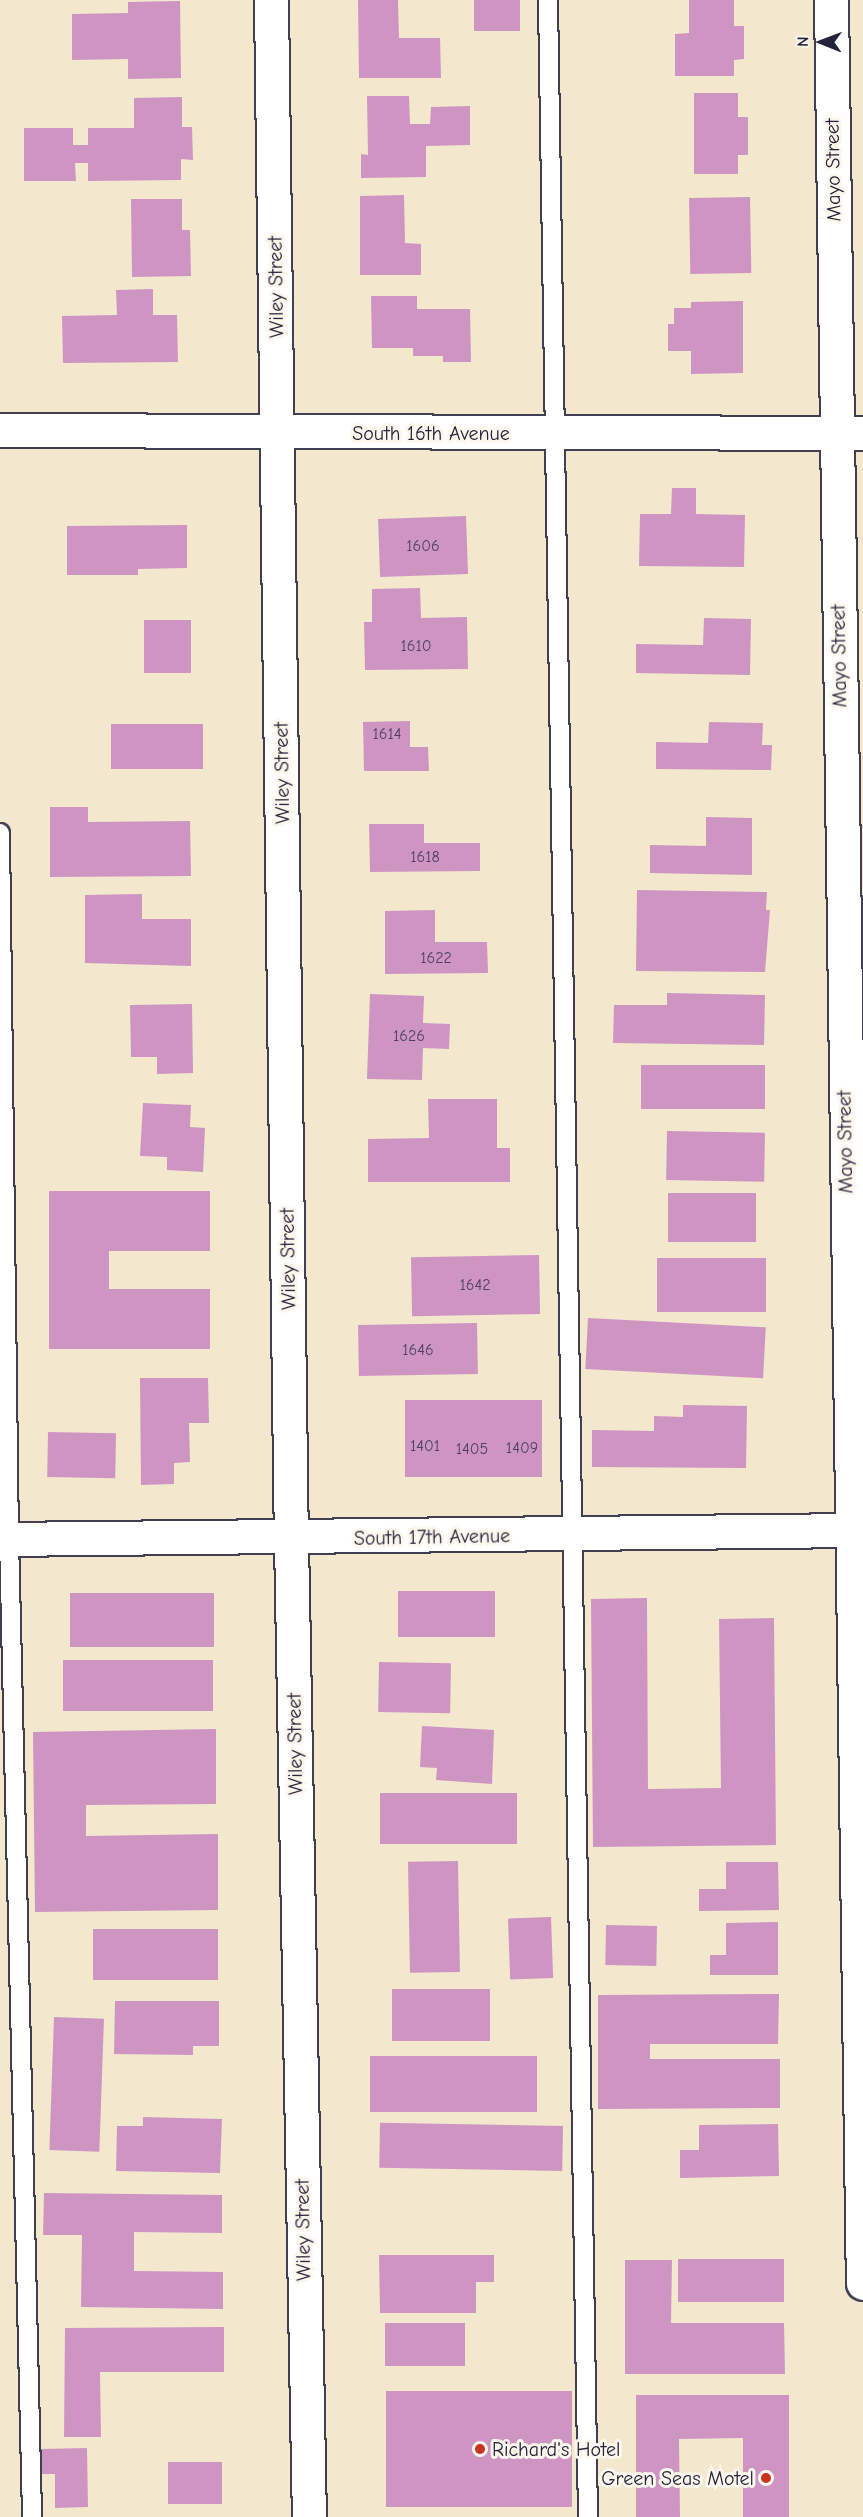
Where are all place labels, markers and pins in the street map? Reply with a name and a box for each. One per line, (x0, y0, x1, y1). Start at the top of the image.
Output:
place label: Richard's Hotel (492, 2437, 620, 2461)
marker: Richard's Hotel (473, 2442, 487, 2456)
place label: Green Seas Motel (601, 2466, 754, 2490)
marker: Green Seas Motel (759, 2471, 773, 2485)

